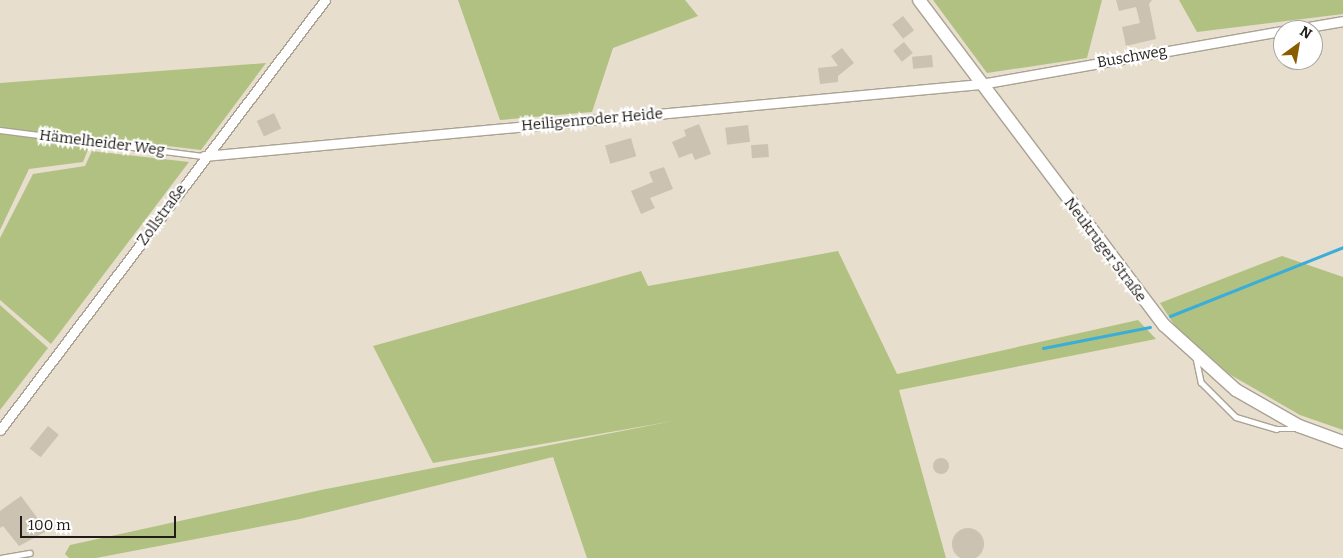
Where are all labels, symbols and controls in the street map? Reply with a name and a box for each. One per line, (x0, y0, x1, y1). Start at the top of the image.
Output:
north arrow (1273, 20, 1323, 70)
text: N (1297, 23, 1315, 43)
street label: Buschweg (1096, 42, 1168, 72)
street label: Heiligenroder Heide (520, 105, 664, 135)
street label: Hämelheider Weg (38, 126, 166, 160)
street label: Zollstraße (134, 181, 190, 249)
street label: Neukruger Straße (1060, 194, 1150, 306)
scale bar (22, 506, 179, 538)
text: 100 m (28, 516, 71, 534)

